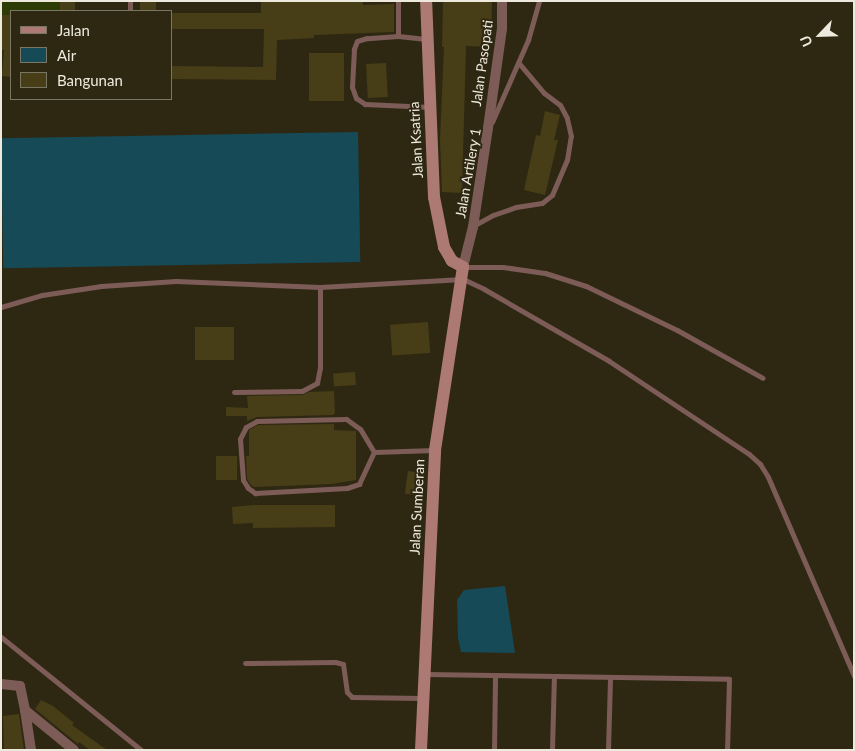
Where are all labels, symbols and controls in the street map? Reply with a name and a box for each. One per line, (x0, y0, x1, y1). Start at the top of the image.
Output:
legend (10, 10, 172, 100)
north arrow (795, 10, 845, 60)
street label: Jalan Pasopati (468, 19, 496, 107)
text: Jalan (57, 21, 90, 39)
text: U (796, 33, 816, 50)
text: Air (57, 46, 76, 64)
text: Bangunan (57, 71, 123, 89)
street label: Jalan Ksatria (406, 101, 426, 179)
street label: Jalan Artilery 1 (452, 126, 484, 220)
street label: Jalan Sumberan (406, 459, 428, 555)

